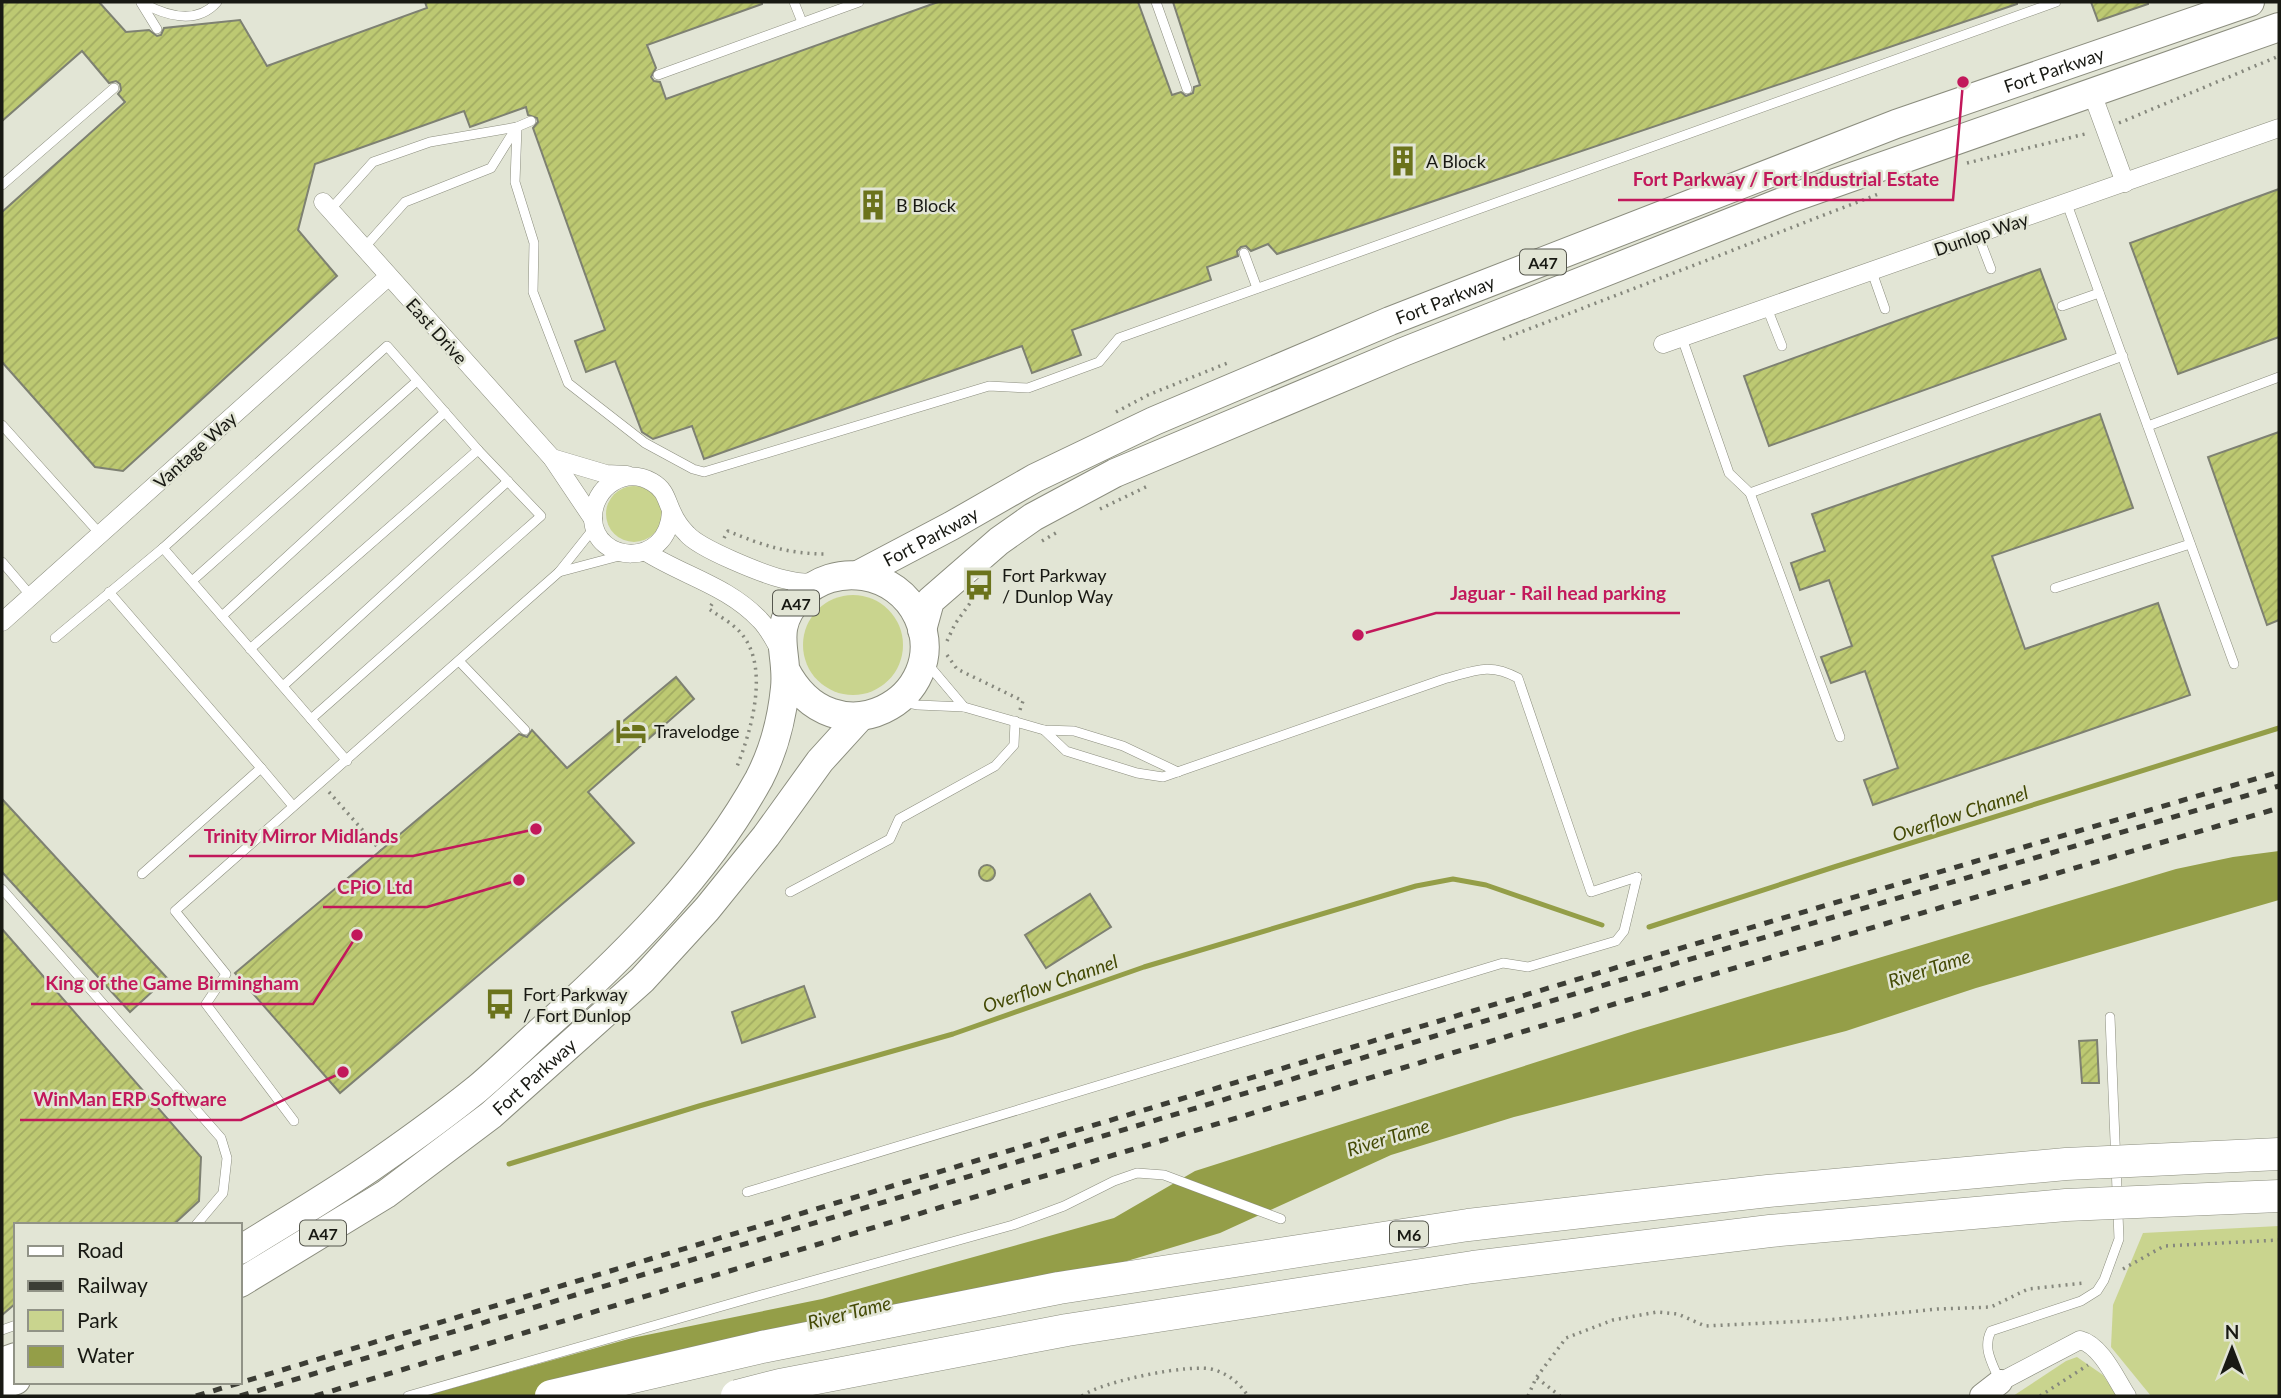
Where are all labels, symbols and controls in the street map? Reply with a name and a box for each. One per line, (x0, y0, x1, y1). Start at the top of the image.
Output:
street label: Fort Parkway (2001, 42, 2107, 97)
building icon: A Block (1386, 144, 1420, 178)
place label: A Block (1426, 150, 1487, 172)
callout: Fort Parkway / Fort Industrial Estate (1618, 160, 1953, 200)
text: Fort Parkway / Fort Industrial Estate (1633, 167, 1939, 190)
building icon: B Block (856, 188, 890, 222)
place label: B Block (896, 194, 957, 216)
street label: Dunlop Way (1931, 207, 2032, 260)
road number: A47 (1520, 250, 1566, 274)
street label: Fort Parkway (1392, 270, 1498, 329)
street label: East Drive (402, 294, 472, 368)
street label: Vantage Way (149, 407, 241, 493)
street label: Fort Parkway (879, 502, 982, 571)
place label: Fort Parkway / Dunlop Way (1002, 564, 1114, 607)
bus stop icon: Fort Parkway / Dunlop Way (962, 568, 996, 602)
callout: Jaguar - Rail head parking (1436, 573, 1680, 613)
text: Jaguar - Rail head parking (1450, 581, 1666, 604)
road number: A47 (773, 590, 819, 616)
hotel icon: Travelodge (614, 714, 648, 748)
place label: Travelodge (654, 720, 740, 742)
water label: Overflow Channel (1889, 780, 2031, 846)
callout: Trinity Mirror Midlands (189, 816, 413, 856)
text: Trinity Mirror Midlands (204, 824, 398, 847)
callout: CPiO Ltd (323, 867, 427, 907)
text: CPiO Ltd (337, 875, 413, 898)
water label: River Tame (1885, 944, 1973, 992)
water label: Overflow Channel (979, 949, 1121, 1017)
callout: King of the Game Birmingham (31, 964, 313, 1004)
text: King of the Game Birmingham (45, 971, 299, 994)
place label: Fort Parkway / Fort Dunlop (523, 983, 631, 1026)
bus stop icon: Fort Parkway / Fort Dunlop (483, 987, 517, 1021)
street label: Fort Parkway (488, 1033, 581, 1120)
callout: WinMan ERP Software (20, 1080, 241, 1120)
text: WinMan ERP Software (33, 1087, 227, 1110)
water label: River Tame (1344, 1114, 1432, 1160)
road number: A47 (300, 1220, 346, 1246)
road number: M6 (1390, 1222, 1428, 1246)
legend (14, 1223, 242, 1384)
text: Road (77, 1237, 124, 1262)
text: Railway (77, 1272, 148, 1297)
water label: River Tame (805, 1291, 893, 1333)
text: Park (77, 1307, 118, 1332)
north arrow (2197, 1314, 2267, 1384)
text: N (2225, 1320, 2239, 1343)
text: Water (77, 1342, 134, 1367)

